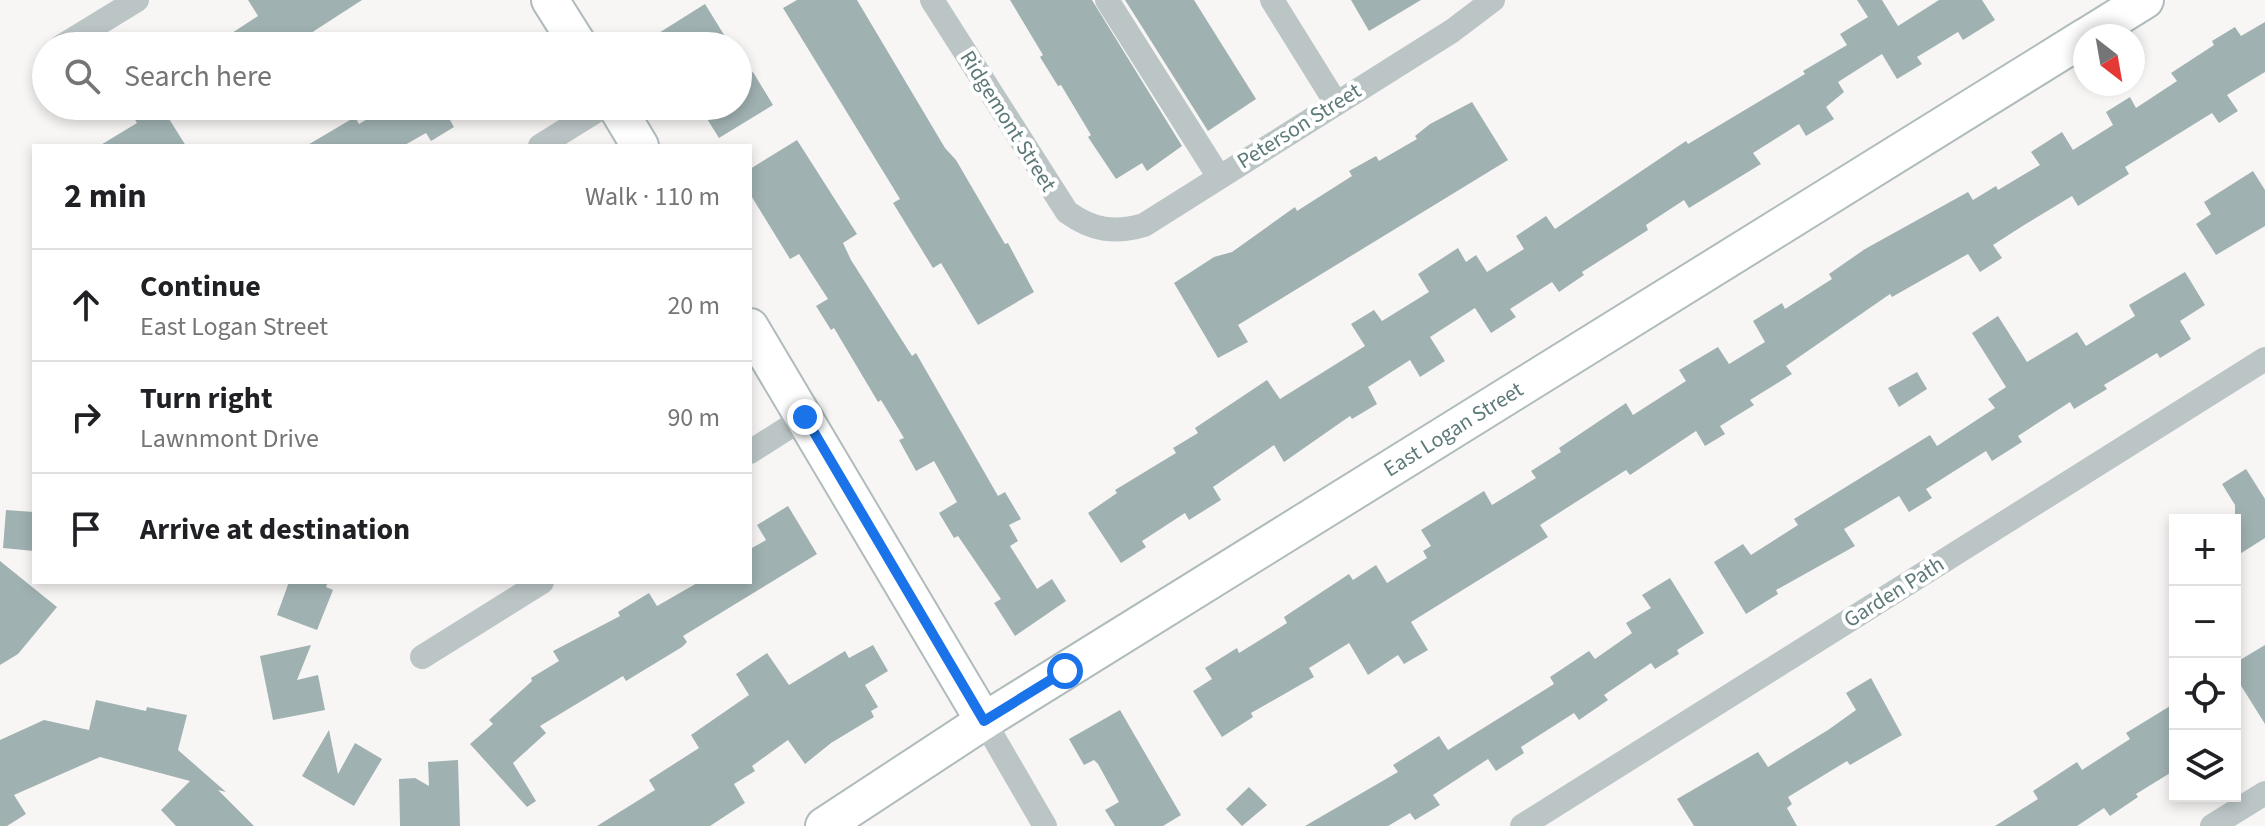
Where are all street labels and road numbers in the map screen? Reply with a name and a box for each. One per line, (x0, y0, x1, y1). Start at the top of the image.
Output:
street label: Ridgemont Street (952, 44, 1065, 198)
street label: Peterson Street (1231, 75, 1368, 177)
street label: East Logan Street (1377, 373, 1530, 485)
street label: Garden Path (1837, 548, 1951, 636)

